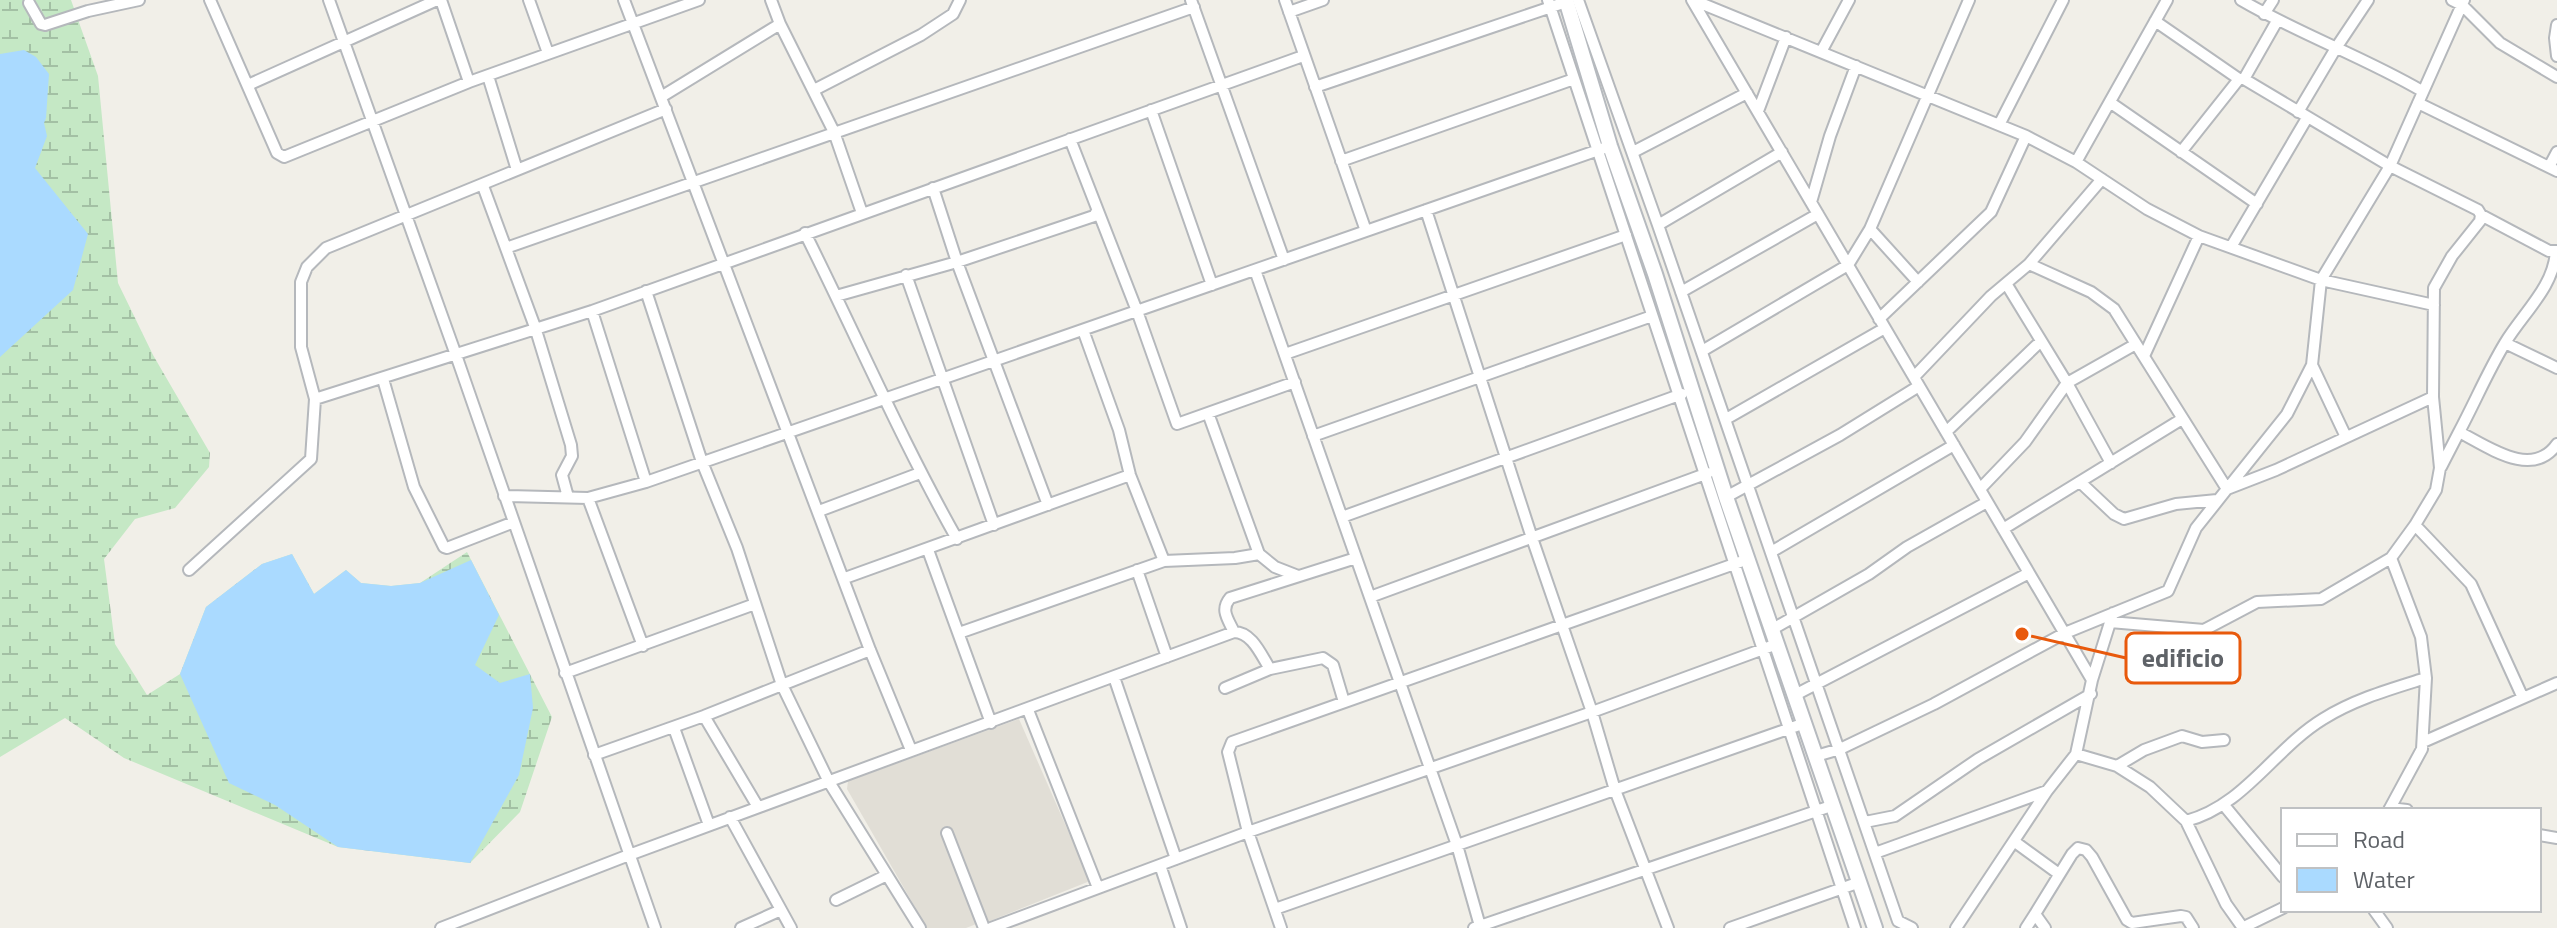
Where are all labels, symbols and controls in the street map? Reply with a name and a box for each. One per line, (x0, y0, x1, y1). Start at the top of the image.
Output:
callout: edificio (2126, 633, 2240, 683)
text: edificio (2142, 638, 2224, 677)
legend (2281, 808, 2541, 912)
text: Road (2353, 821, 2405, 857)
text: Water (2353, 861, 2415, 897)

